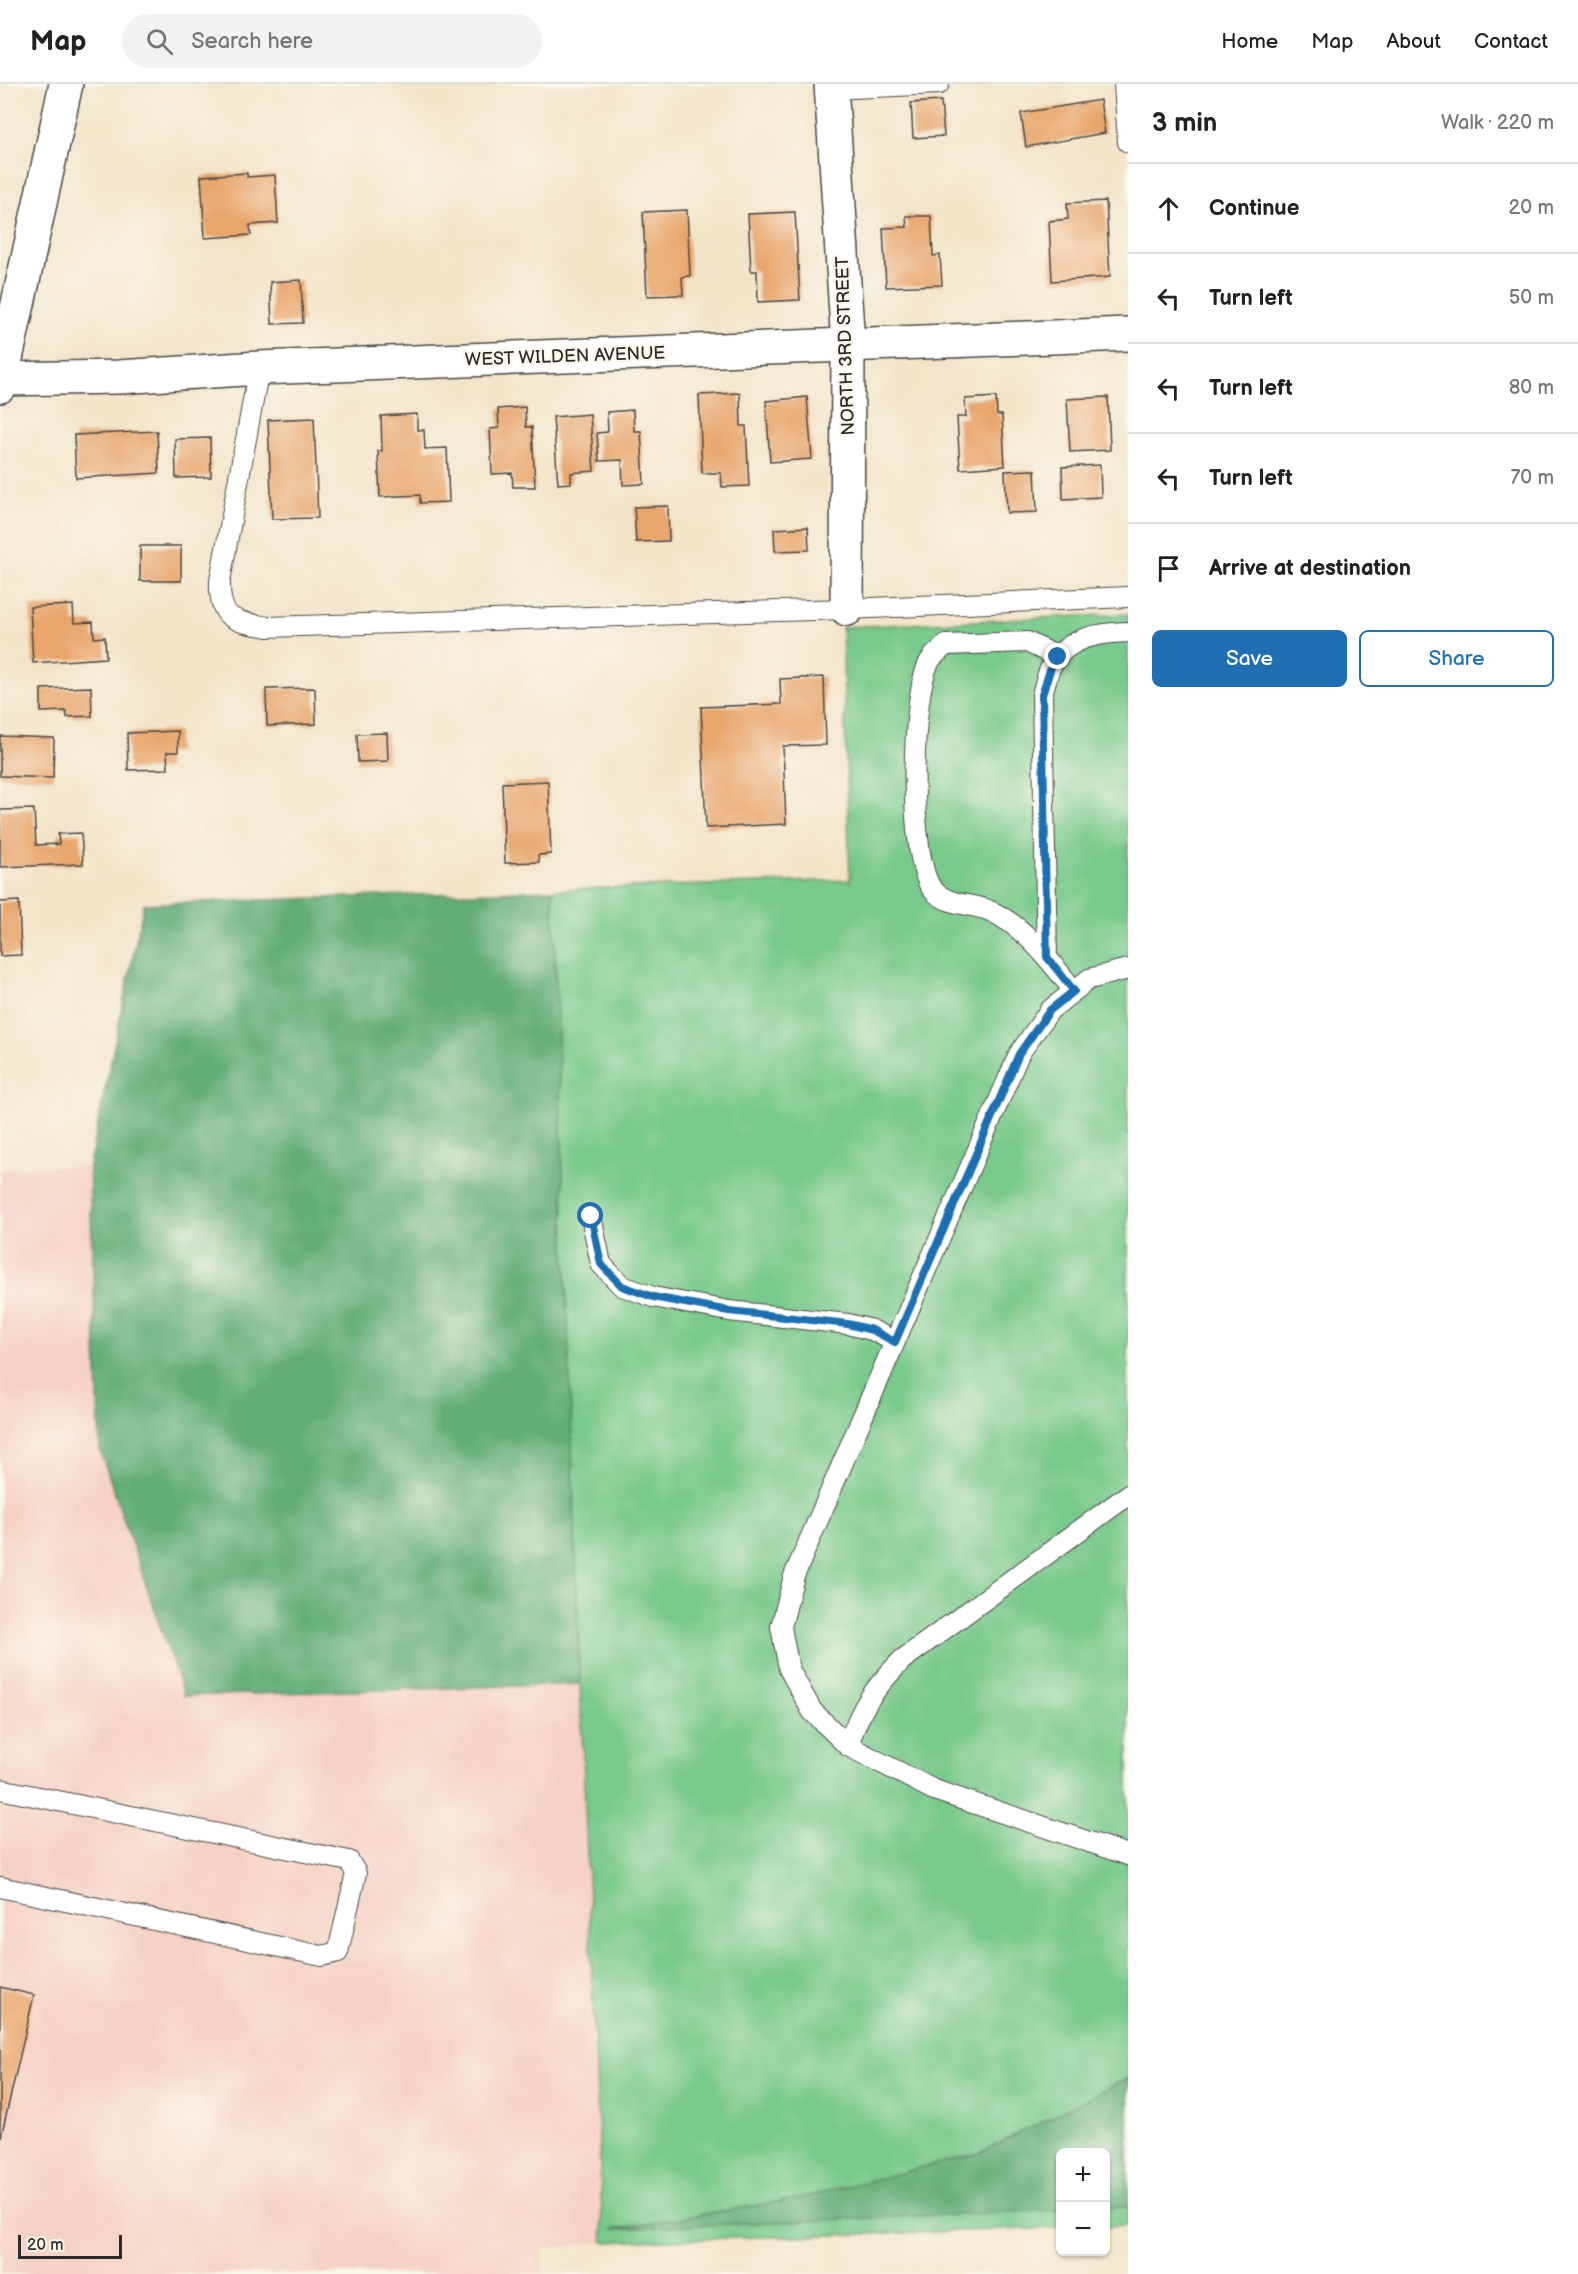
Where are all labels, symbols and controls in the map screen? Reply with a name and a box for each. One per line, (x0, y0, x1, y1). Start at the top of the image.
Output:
search box (122, 14, 542, 68)
text: Map (30, 25, 86, 58)
icon: search (143, 25, 176, 58)
text: Search here (191, 28, 313, 55)
text: Home (1221, 29, 1278, 54)
text: Map (1311, 29, 1353, 54)
text: About (1386, 29, 1441, 54)
text: Contact (1474, 29, 1548, 54)
text: 3 min (1152, 108, 1217, 139)
text: Walk · 220 m (1441, 111, 1554, 135)
icon: ahead (1152, 192, 1185, 225)
text: Continue (1209, 195, 1299, 222)
text: 20 m (1509, 196, 1554, 220)
street label: NORTH 3RD STREET (832, 256, 859, 436)
icon: left (1152, 282, 1185, 315)
text: Turn left (1209, 285, 1293, 312)
text: 50 m (1509, 286, 1554, 310)
street label: WEST WILDEN AVENUE (464, 343, 666, 370)
icon: left (1152, 372, 1185, 405)
text: Turn left (1209, 375, 1293, 402)
text: 80 m (1509, 376, 1554, 400)
icon: left (1152, 462, 1185, 495)
text: Turn left (1209, 465, 1293, 492)
text: 70 m (1510, 466, 1554, 490)
icon: arrive (1152, 552, 1185, 585)
text: Arrive at destination (1209, 555, 1411, 582)
button: Save (1152, 630, 1347, 687)
button: Share (1359, 630, 1554, 687)
route end (1044, 643, 1070, 669)
route start (577, 1202, 603, 1228)
map controls (1056, 2148, 1110, 2256)
button: + (1056, 2148, 1110, 2202)
button: − (1056, 2202, 1110, 2256)
scale bar (18, 2232, 122, 2260)
text: 20 m (27, 2236, 63, 2255)

